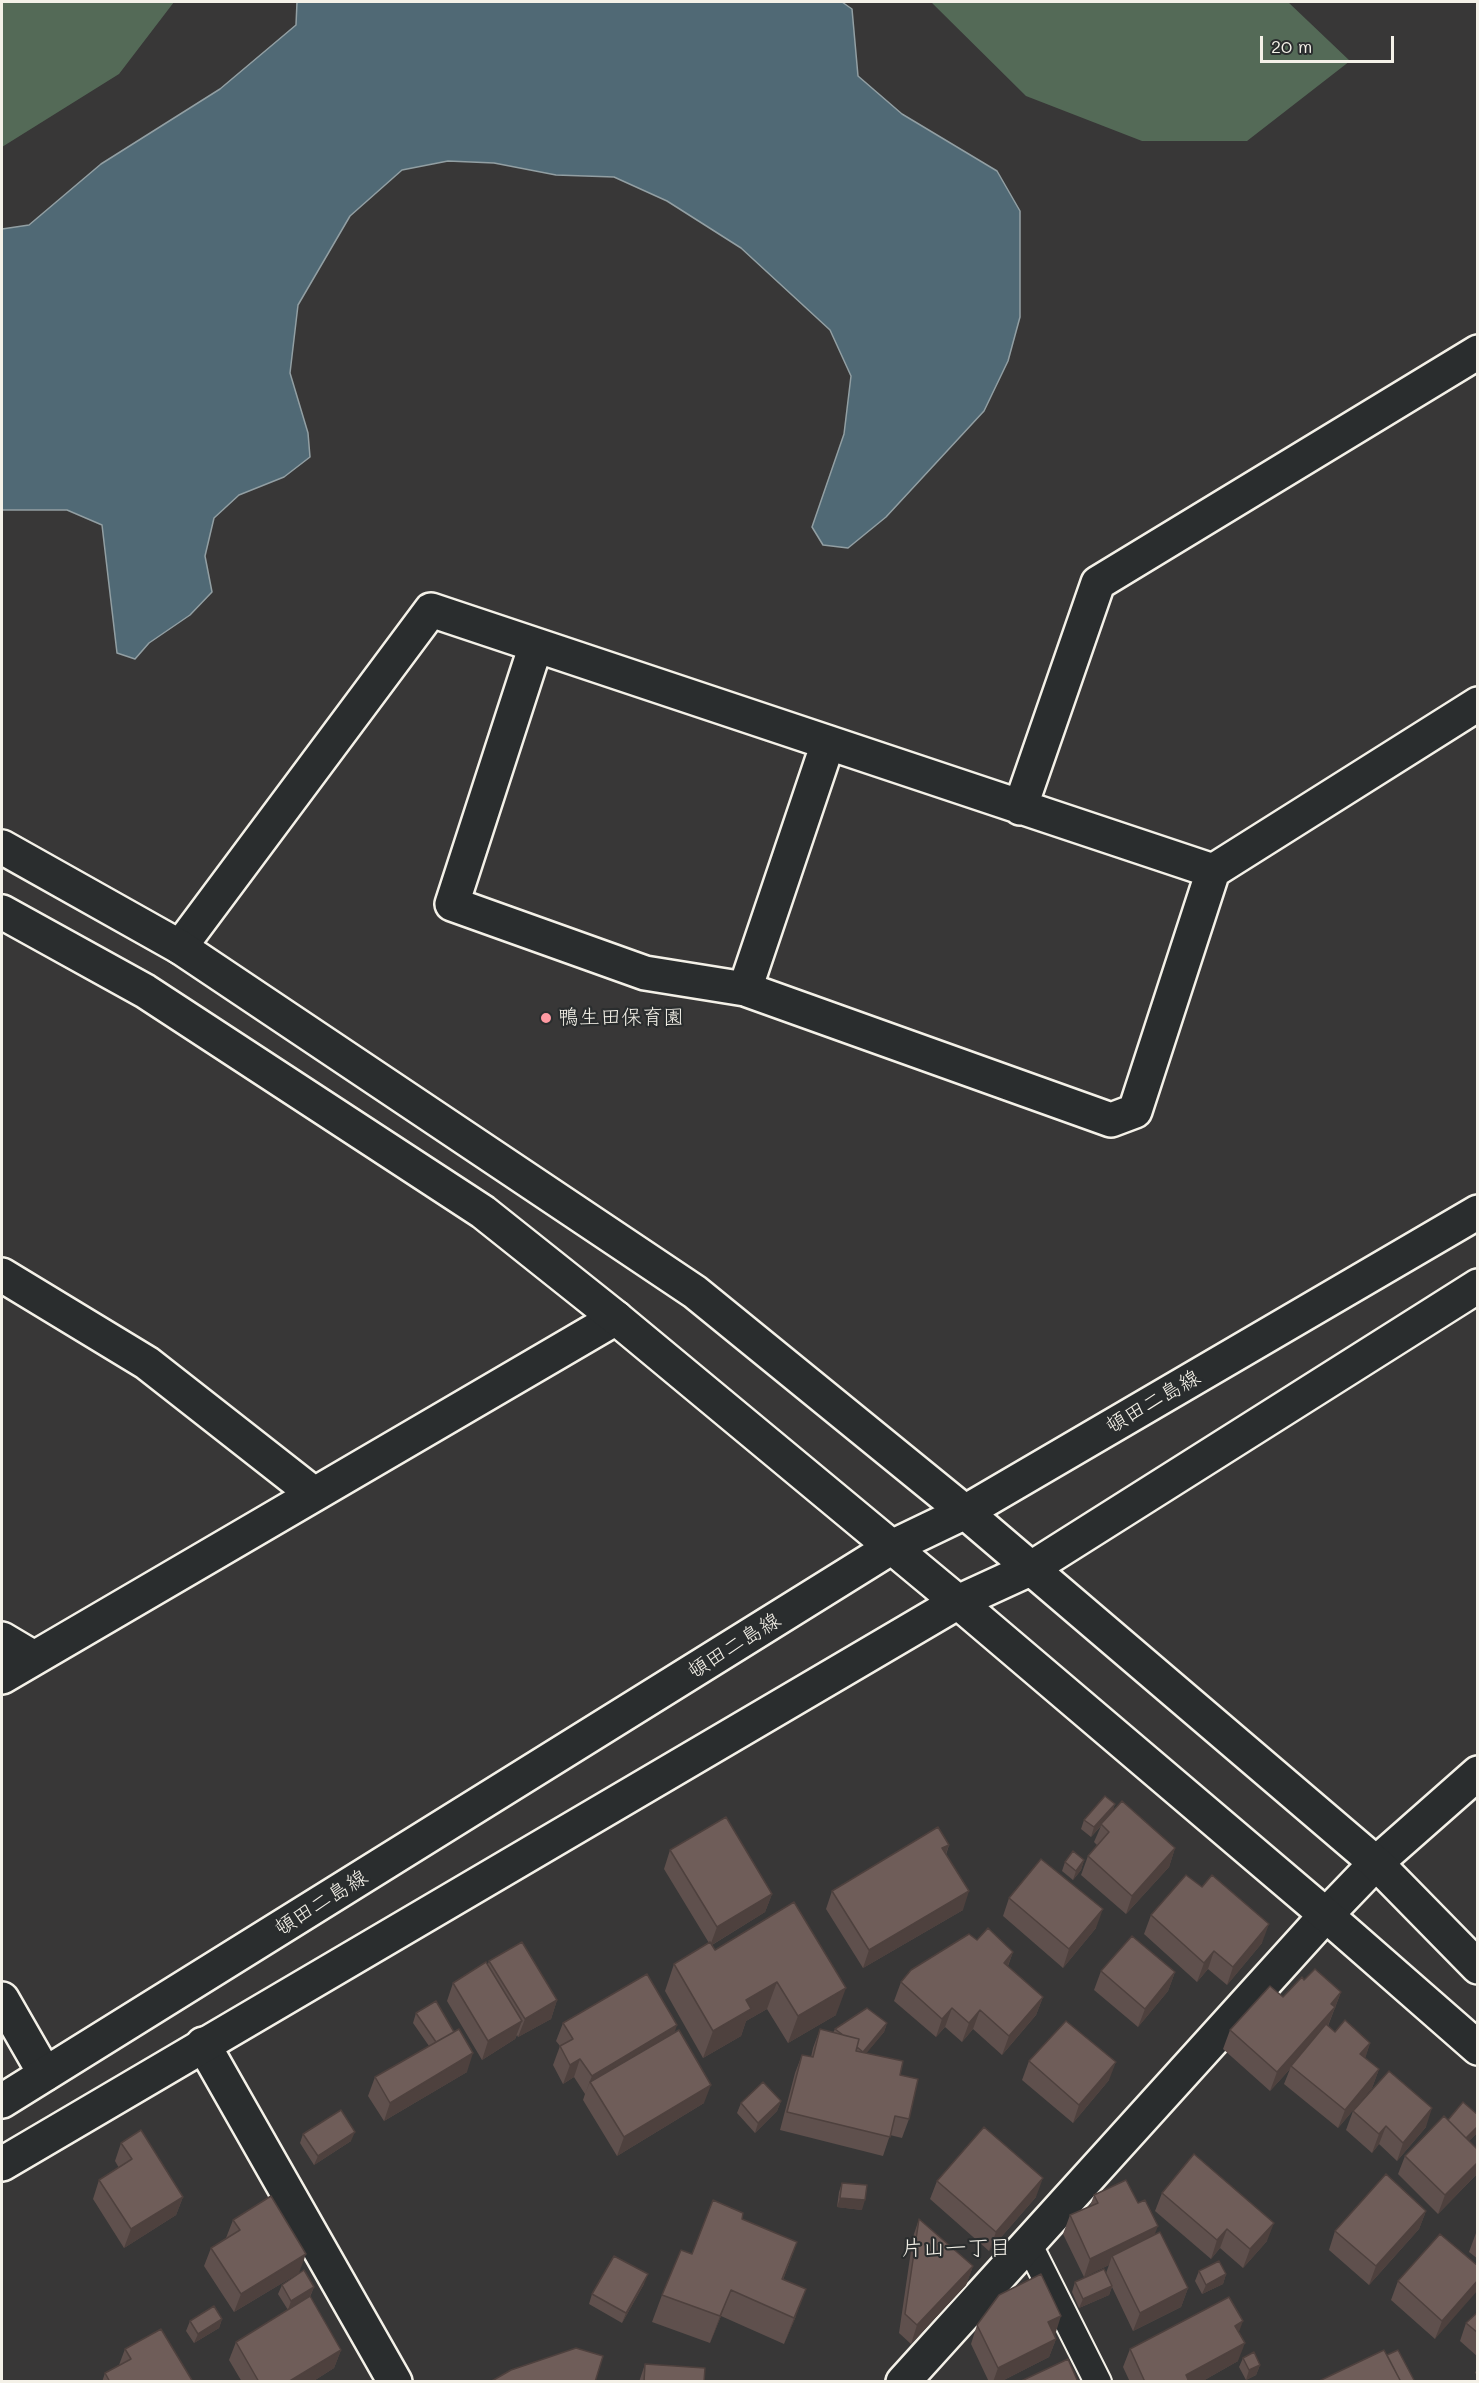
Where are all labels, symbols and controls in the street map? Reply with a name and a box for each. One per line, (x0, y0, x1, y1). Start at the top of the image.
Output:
scale bar (1263, 24, 1396, 62)
text: 20 m (1271, 34, 1312, 58)
place label: 鴨生田保育園 (558, 1005, 684, 1031)
marker: 鴨生田保育園 (539, 1011, 553, 1025)
street label: 頓田二島線 (1101, 1365, 1205, 1439)
street label: 頓田二島線 (683, 1607, 785, 1685)
street label: 頓田二島線 (270, 1864, 372, 1942)
district label: 片山一丁目 (901, 2235, 1011, 2261)

